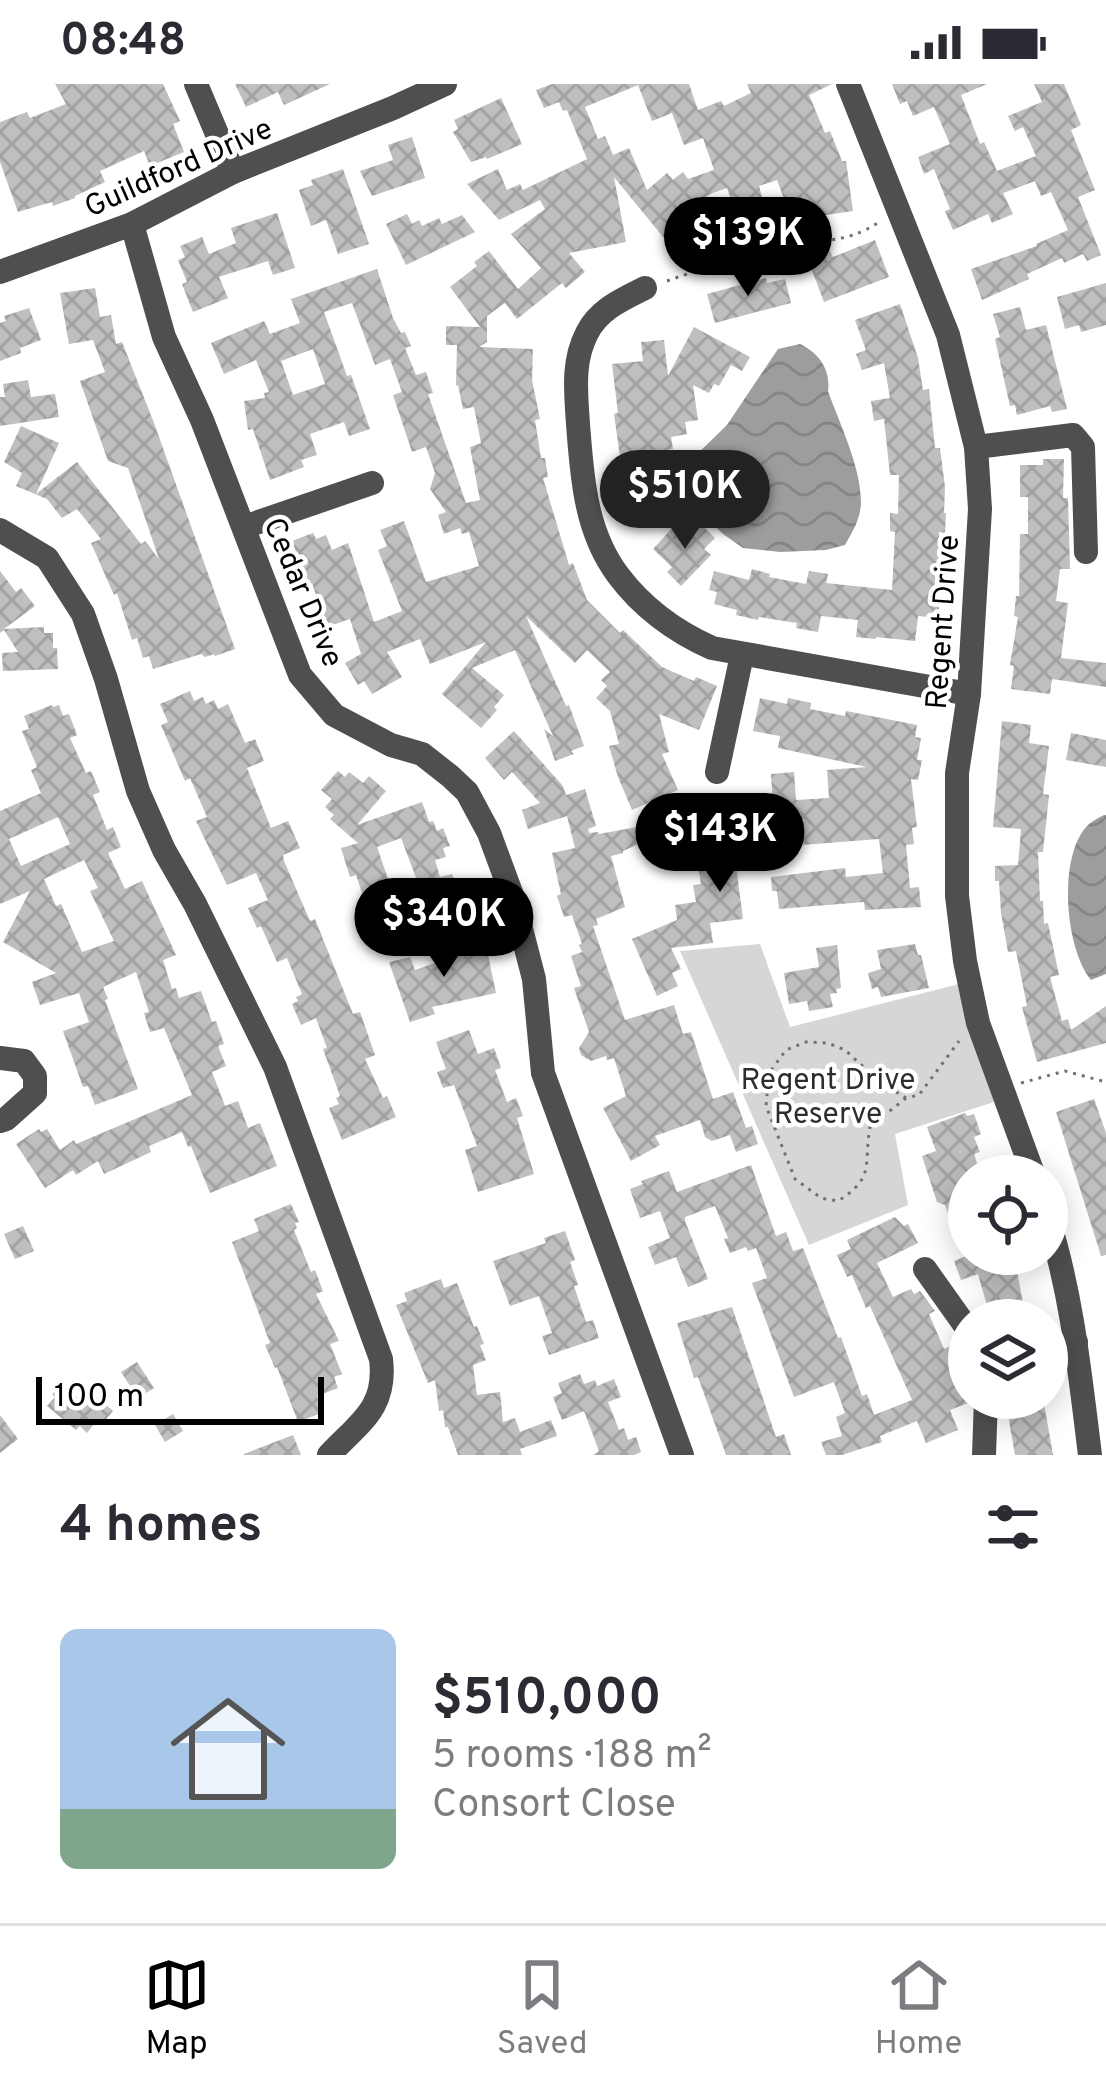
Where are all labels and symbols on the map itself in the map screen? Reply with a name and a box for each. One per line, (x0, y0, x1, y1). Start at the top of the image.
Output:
street label: Guildford Drive (79, 111, 279, 227)
pin: $139K (664, 197, 832, 299)
pin: $510K (601, 450, 769, 552)
street label: Cedar Drive (254, 513, 350, 673)
street label: Regent Drive (920, 534, 969, 711)
pin: $143K (636, 793, 804, 895)
pin: $340K (360, 878, 528, 980)
park label: Regent Drive Reserve (741, 1063, 915, 1134)
scale bar (36, 1371, 324, 1424)

